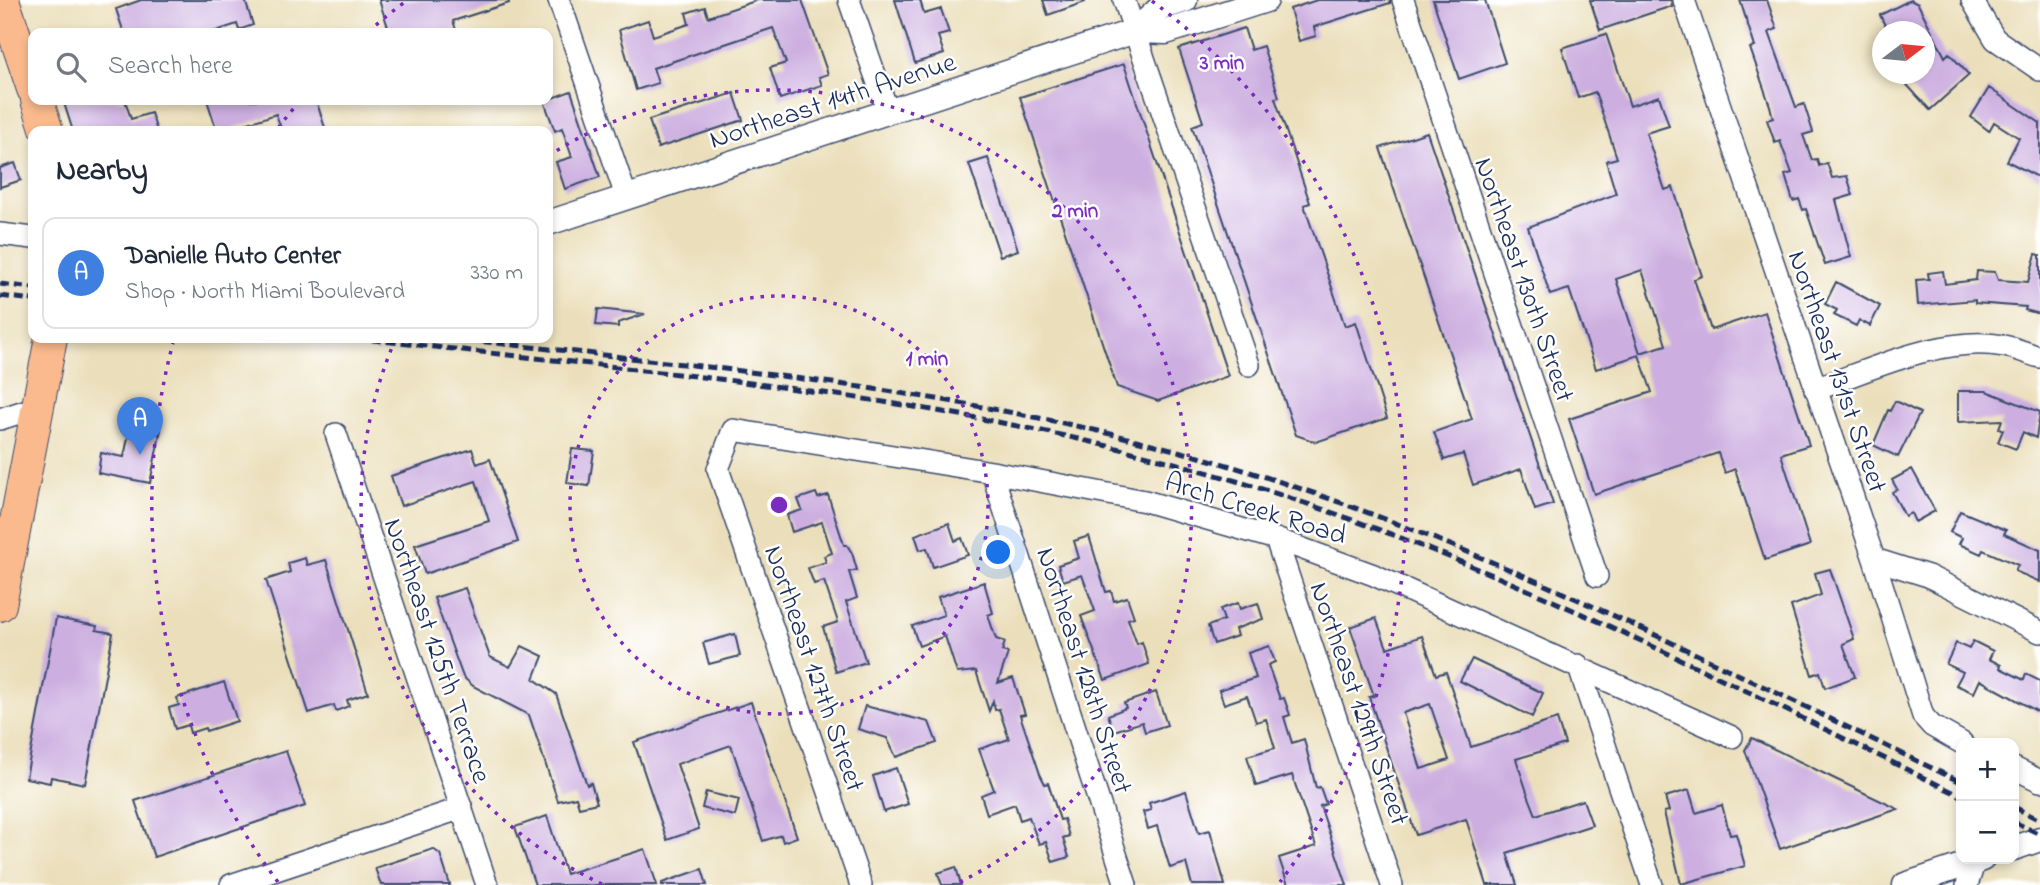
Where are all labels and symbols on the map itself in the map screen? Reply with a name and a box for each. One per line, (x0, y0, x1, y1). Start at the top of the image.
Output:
north arrow (1872, 21, 1935, 84)
street label: Northeast 14th Avenue (705, 43, 962, 162)
text: 3 min (1199, 49, 1244, 79)
street label: Northeast 130th Street (1462, 152, 1584, 408)
text: 2 min (1051, 197, 1098, 227)
street label: Northeast 131st Street (1775, 245, 1896, 499)
text: 1 min (906, 345, 948, 375)
pin: A (117, 397, 163, 455)
street label: Arch Creek Road (1159, 463, 1351, 558)
centre of rings (767, 493, 791, 517)
street label: Northeast 125th Terrace (371, 513, 500, 790)
your location (981, 535, 1015, 569)
street label: Northeast 127th Street (751, 541, 874, 798)
street label: Northeast 128th Street (1024, 543, 1142, 800)
street label: Northeast 129th Street (1297, 577, 1419, 831)

